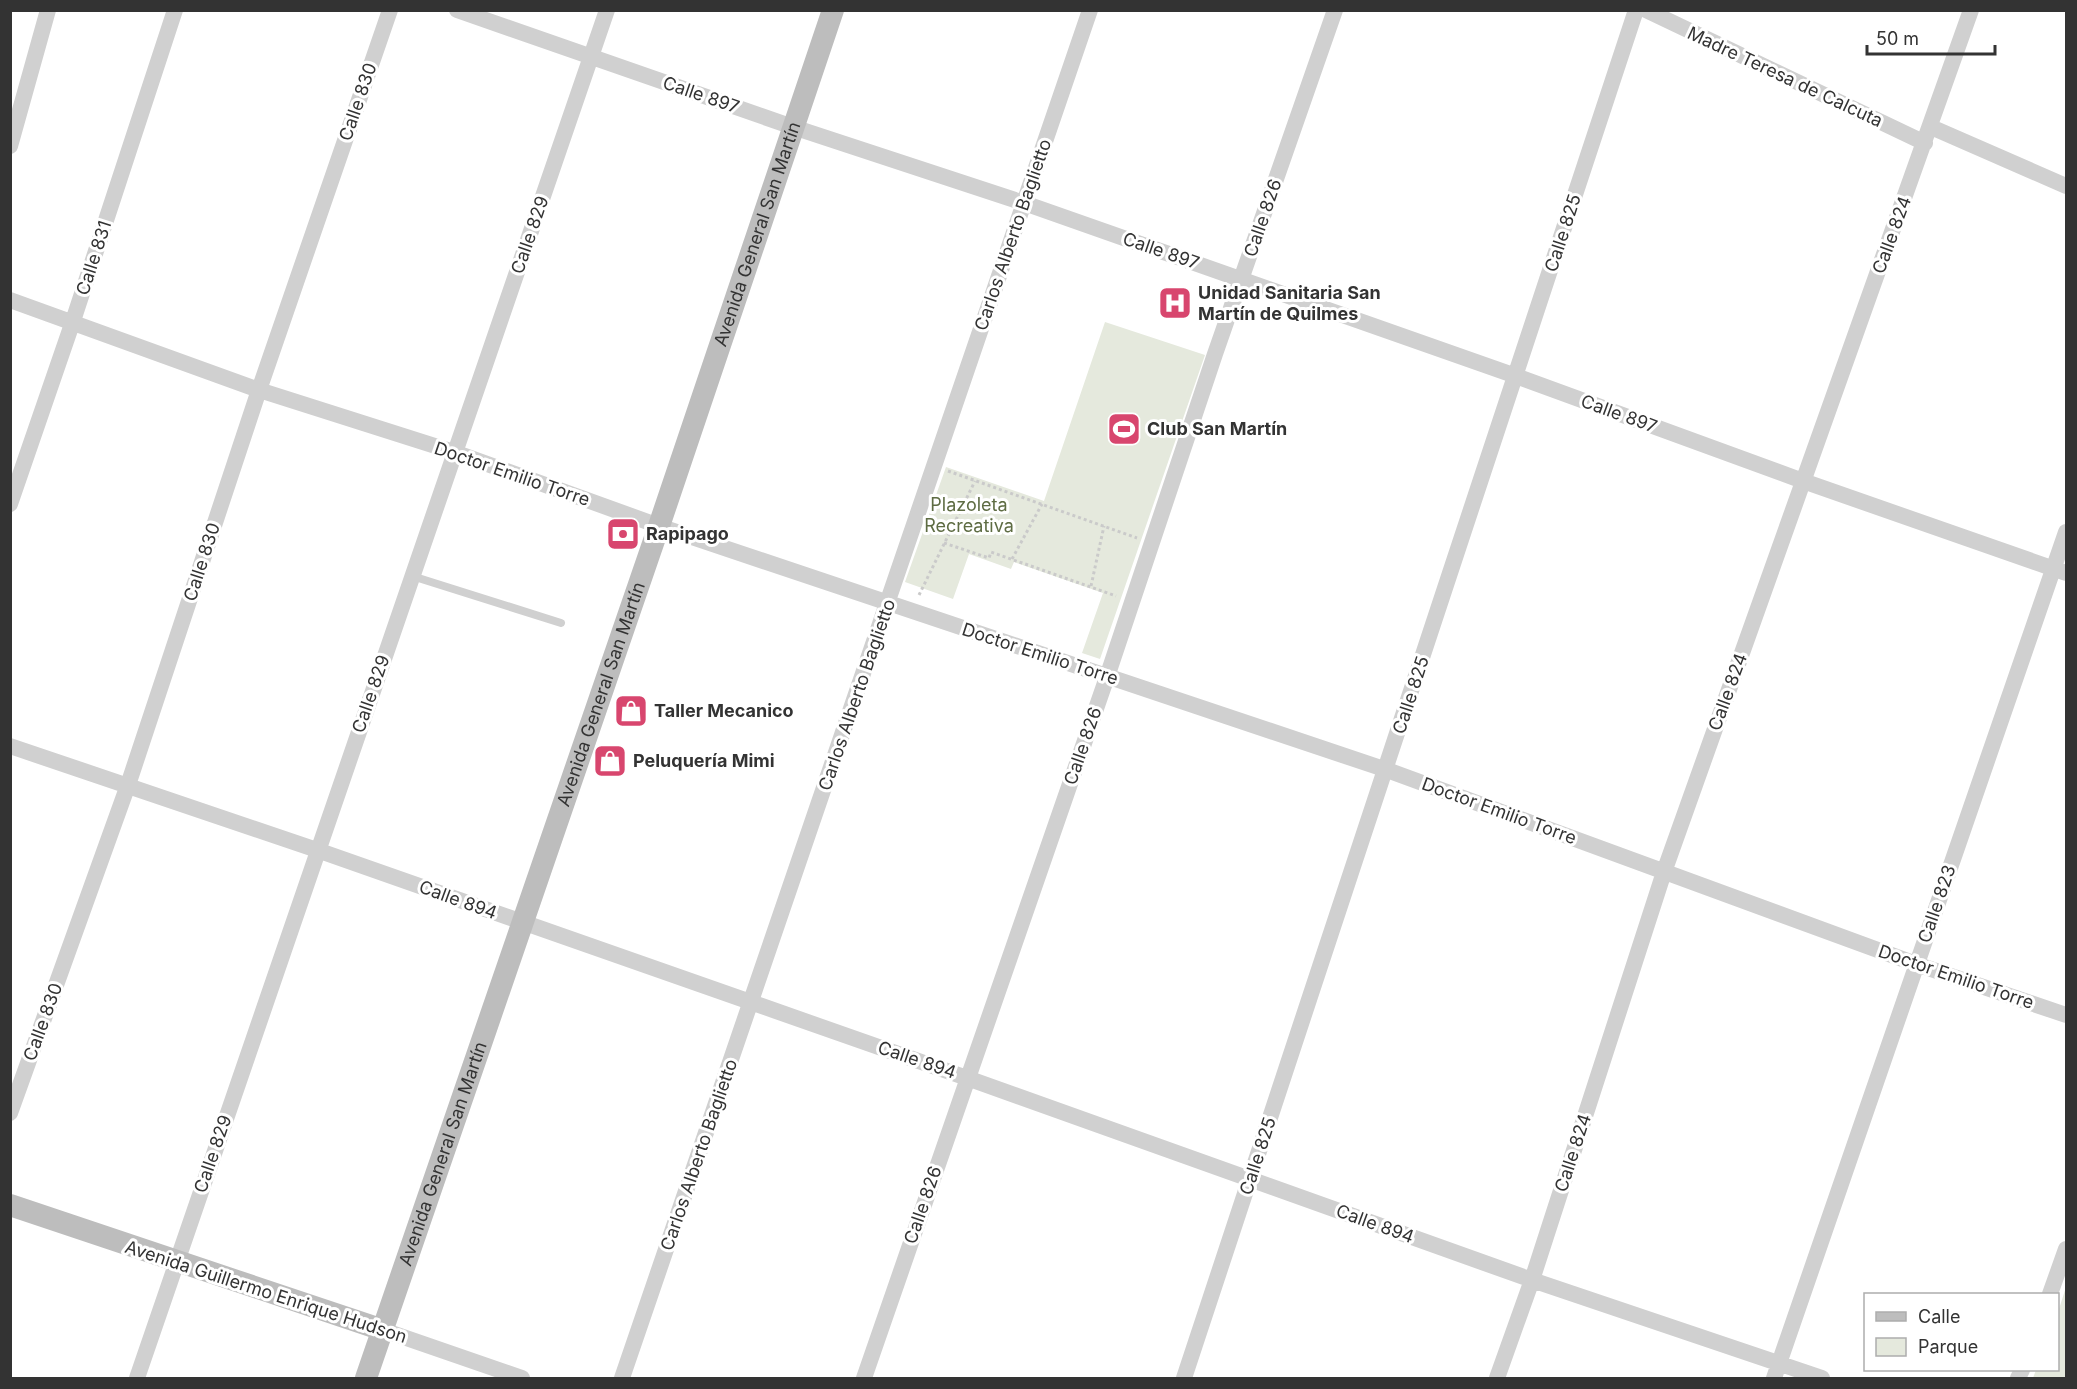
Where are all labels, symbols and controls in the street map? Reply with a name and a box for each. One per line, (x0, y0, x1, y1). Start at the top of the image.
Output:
scale bar (1867, 18, 1994, 56)
street label: Madre Teresa de Calcuta (1684, 22, 1886, 131)
text: 50 m (1876, 28, 1919, 49)
street label: Calle 830 (334, 60, 381, 144)
street label: Calle 897 (660, 72, 742, 117)
street label: Avenida General San Martín (709, 119, 805, 349)
street label: Carlos Alberto Baglietto (970, 136, 1055, 333)
street label: Calle 826 (1239, 176, 1286, 259)
street label: Calle 825 (1540, 191, 1585, 274)
street label: Calle 829 (506, 193, 553, 276)
street label: Calle 824 (1868, 193, 1915, 276)
street label: Calle 831 (72, 218, 115, 298)
street label: Calle 897 (1120, 228, 1202, 273)
place label: Unidad Sanitaria San Martín de Quilmes (1198, 282, 1381, 324)
hospital icon: Unidad Sanitaria San Martín de Quilmes (1157, 285, 1193, 321)
street label: Calle 897 (1578, 390, 1660, 437)
sports icon: Club San Martín (1106, 411, 1142, 447)
place label: Club San Martín (1147, 418, 1287, 439)
street label: Doctor Emilio Torre (432, 437, 593, 510)
park label: Plazoleta Recreativa (924, 494, 1014, 536)
bank icon: Rapipago (605, 516, 641, 552)
street label: Calle 830 (179, 520, 224, 604)
place label: Rapipago (646, 523, 729, 544)
street label: Avenida General San Martín (552, 579, 649, 809)
street label: Carlos Alberto Baglietto (814, 596, 899, 793)
street label: Doctor Emilio Torre (959, 618, 1121, 689)
street label: Calle 824 (1704, 650, 1751, 733)
street label: Calle 829 (347, 652, 394, 735)
street label: Calle 825 (1388, 653, 1433, 736)
shop icon: Taller Mecanico (613, 693, 649, 729)
place label: Taller Mecanico (654, 700, 794, 721)
street label: Calle 826 (1059, 704, 1106, 787)
shop icon: Peluquería Mimi (592, 743, 628, 779)
place label: Peluquería Mimi (633, 750, 775, 771)
street label: Doctor Emilio Torre (1419, 773, 1579, 848)
street label: Calle 823 (1913, 862, 1960, 945)
street label: Calle 894 (416, 876, 500, 923)
street label: Doctor Emilio Torre (1876, 940, 2037, 1013)
street label: Calle 830 (19, 980, 66, 1064)
street label: Calle 894 (875, 1036, 959, 1083)
street label: Avenida General San Martín (394, 1039, 491, 1269)
street label: Carlos Alberto Baglietto (656, 1056, 741, 1253)
street label: Calle 824 (1550, 1111, 1595, 1195)
street label: Calle 829 (189, 1112, 236, 1195)
street label: Calle 825 (1235, 1114, 1280, 1197)
street label: Calle 826 (899, 1163, 946, 1246)
street label: Calle 894 (1333, 1200, 1417, 1247)
street label: Avenida Guillermo Enrique Hudson (123, 1236, 410, 1347)
legend (1864, 1293, 2059, 1371)
text: Calle (1918, 1306, 1960, 1327)
text: Parque (1918, 1336, 1978, 1357)

